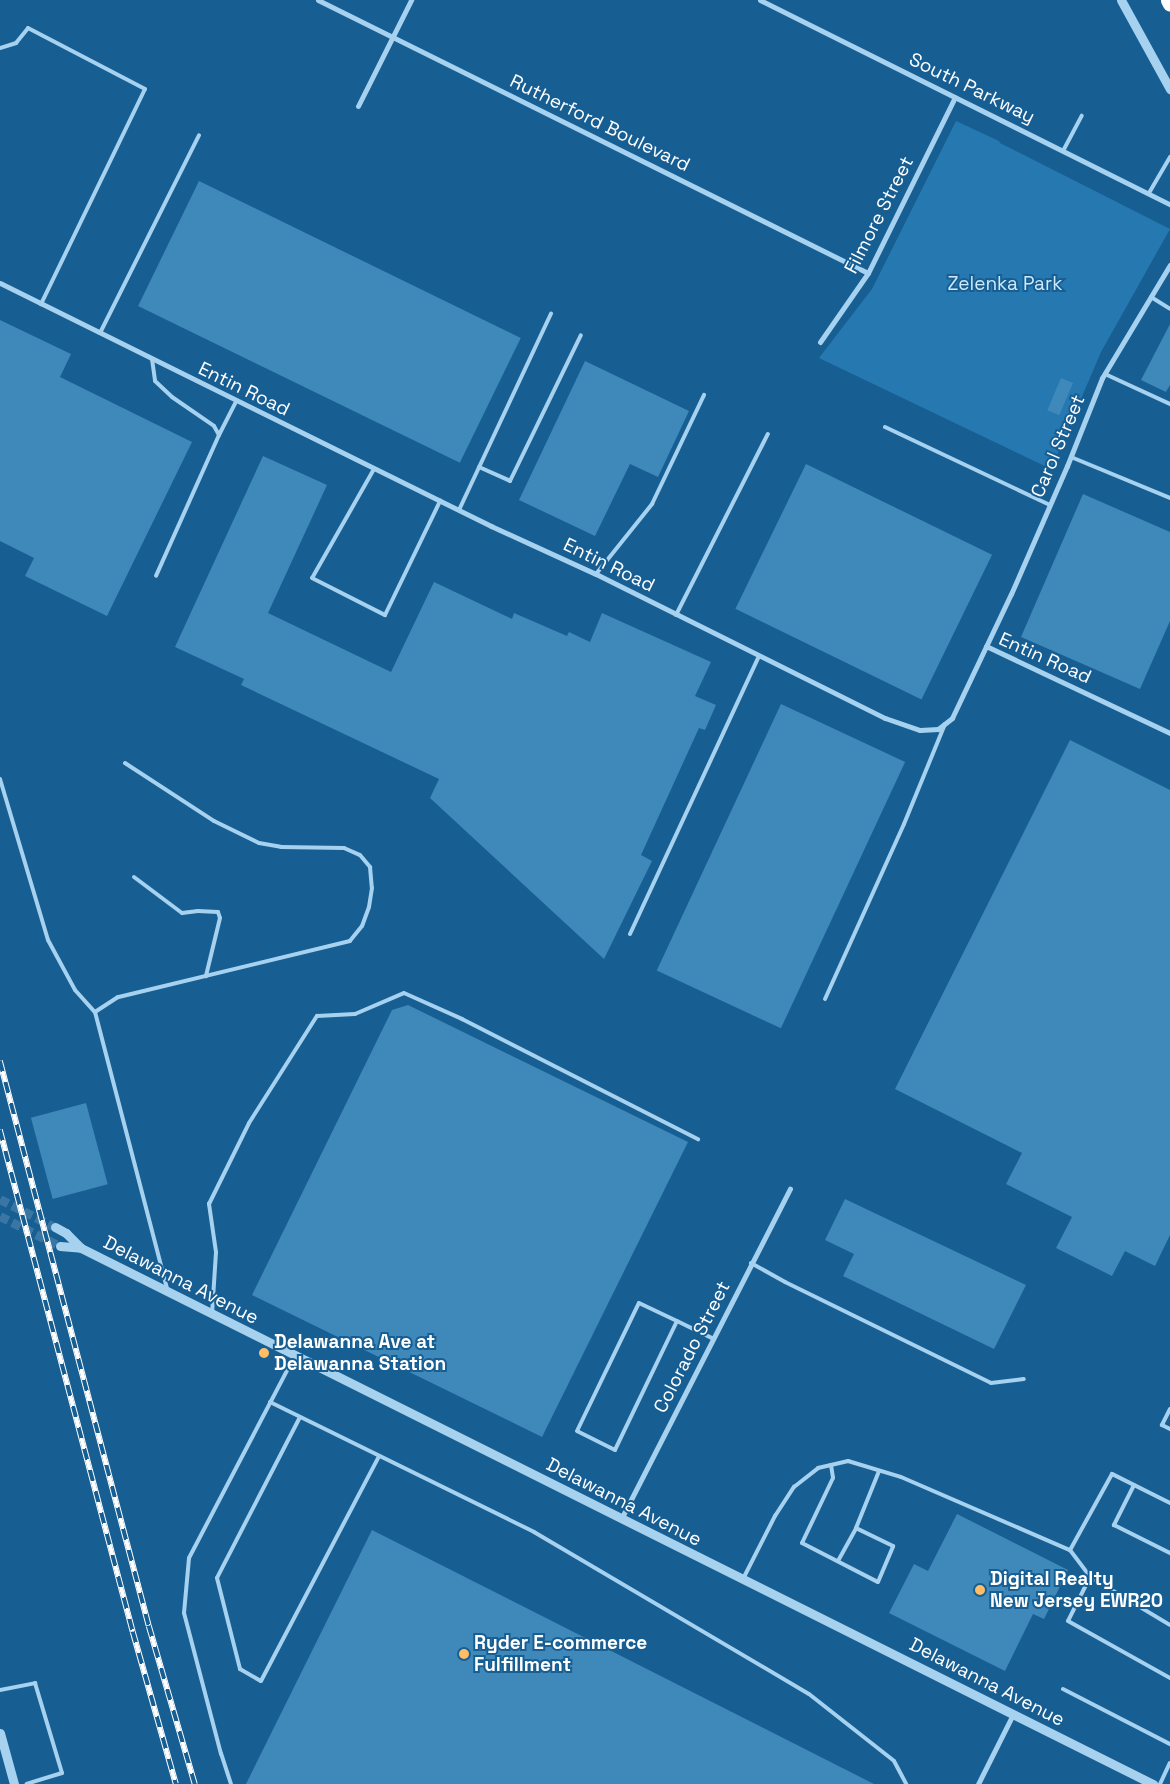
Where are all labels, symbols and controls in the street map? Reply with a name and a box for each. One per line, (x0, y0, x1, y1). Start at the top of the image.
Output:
street label: South Parkway (905, 48, 1039, 128)
street label: Rutherford Boulevard (506, 69, 694, 177)
street label: Filmore Street (840, 152, 918, 278)
park label: Zelenka Park (948, 273, 1062, 295)
street label: Entin Road (195, 357, 293, 421)
street label: Carol Street (1026, 391, 1090, 501)
street label: Entin Road (560, 533, 658, 597)
street label: Entin Road (995, 628, 1095, 688)
street label: Delawanna Avenue (99, 1231, 263, 1329)
street label: Colorado Street (649, 1277, 735, 1417)
place label: Delawanna Ave at Delawanna Station (274, 1331, 446, 1375)
marker: Delawanna Ave at Delawanna Station (258, 1347, 270, 1359)
street label: Delawanna Avenue (542, 1453, 706, 1551)
place label: Digital Realty New Jersey EWR20 (990, 1568, 1163, 1612)
marker: Digital Realty New Jersey EWR20 (974, 1584, 986, 1596)
place label: Ryder E-commerce Fulfillment (474, 1632, 647, 1676)
street label: Delawanna Avenue (905, 1633, 1069, 1731)
marker: Ryder E-commerce Fulfillment (458, 1648, 470, 1660)

